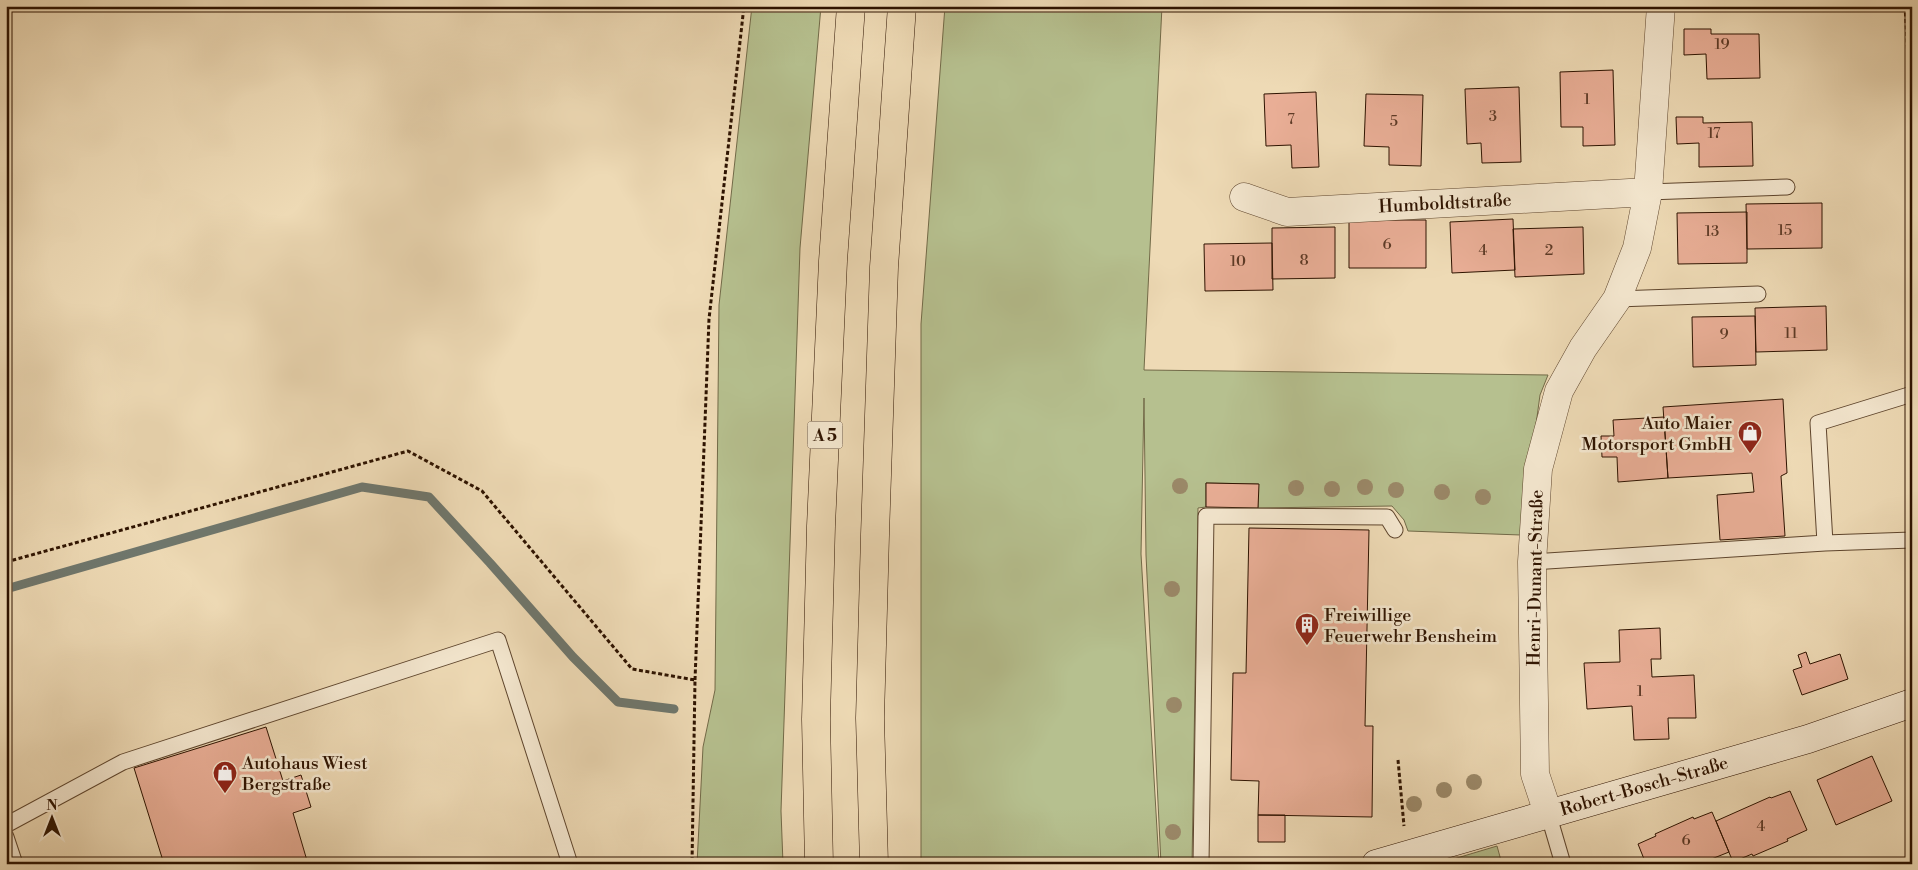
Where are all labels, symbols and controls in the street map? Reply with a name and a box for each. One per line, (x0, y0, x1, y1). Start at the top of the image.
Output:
house number: 19 (1714, 35, 1730, 54)
house number: 1 (1584, 90, 1591, 109)
house number: 3 (1489, 107, 1497, 126)
house number: 7 (1287, 110, 1295, 129)
house number: 5 (1390, 112, 1398, 131)
house number: 17 (1707, 124, 1721, 143)
street label: Humboldtstraße (1378, 189, 1512, 218)
house number: 15 (1778, 221, 1792, 240)
house number: 13 (1705, 222, 1719, 241)
house number: 6 (1382, 235, 1392, 254)
house number: 4 (1479, 241, 1488, 260)
house number: 2 (1545, 241, 1553, 260)
house number: 8 (1299, 251, 1309, 270)
house number: 10 (1230, 252, 1246, 271)
house number: 11 (1784, 324, 1798, 343)
house number: 9 (1719, 325, 1729, 344)
place label: Auto Maier Motorsport GmbH (1582, 412, 1733, 456)
shop icon: Auto Maier Motorsport GmbH (1737, 420, 1763, 454)
road number: A 5 (808, 422, 842, 448)
street label: Henri-Dunant-Straße (1522, 489, 1549, 667)
place label: Freiwillige Feuerwehr Bensheim (1324, 604, 1497, 648)
building icon: Freiwillige Feuerwehr Bensheim (1294, 612, 1320, 646)
house number: 1 (1637, 682, 1644, 701)
street label: Robert-Bosch-Straße (1557, 751, 1731, 822)
place label: Autohaus Wiest Bergstraße (241, 752, 368, 796)
shop icon: Autohaus Wiest Bergstraße (212, 760, 238, 794)
north arrow (28, 792, 78, 842)
text: N (46, 797, 58, 815)
house number: 4 (1757, 817, 1766, 836)
house number: 6 (1681, 831, 1691, 850)

